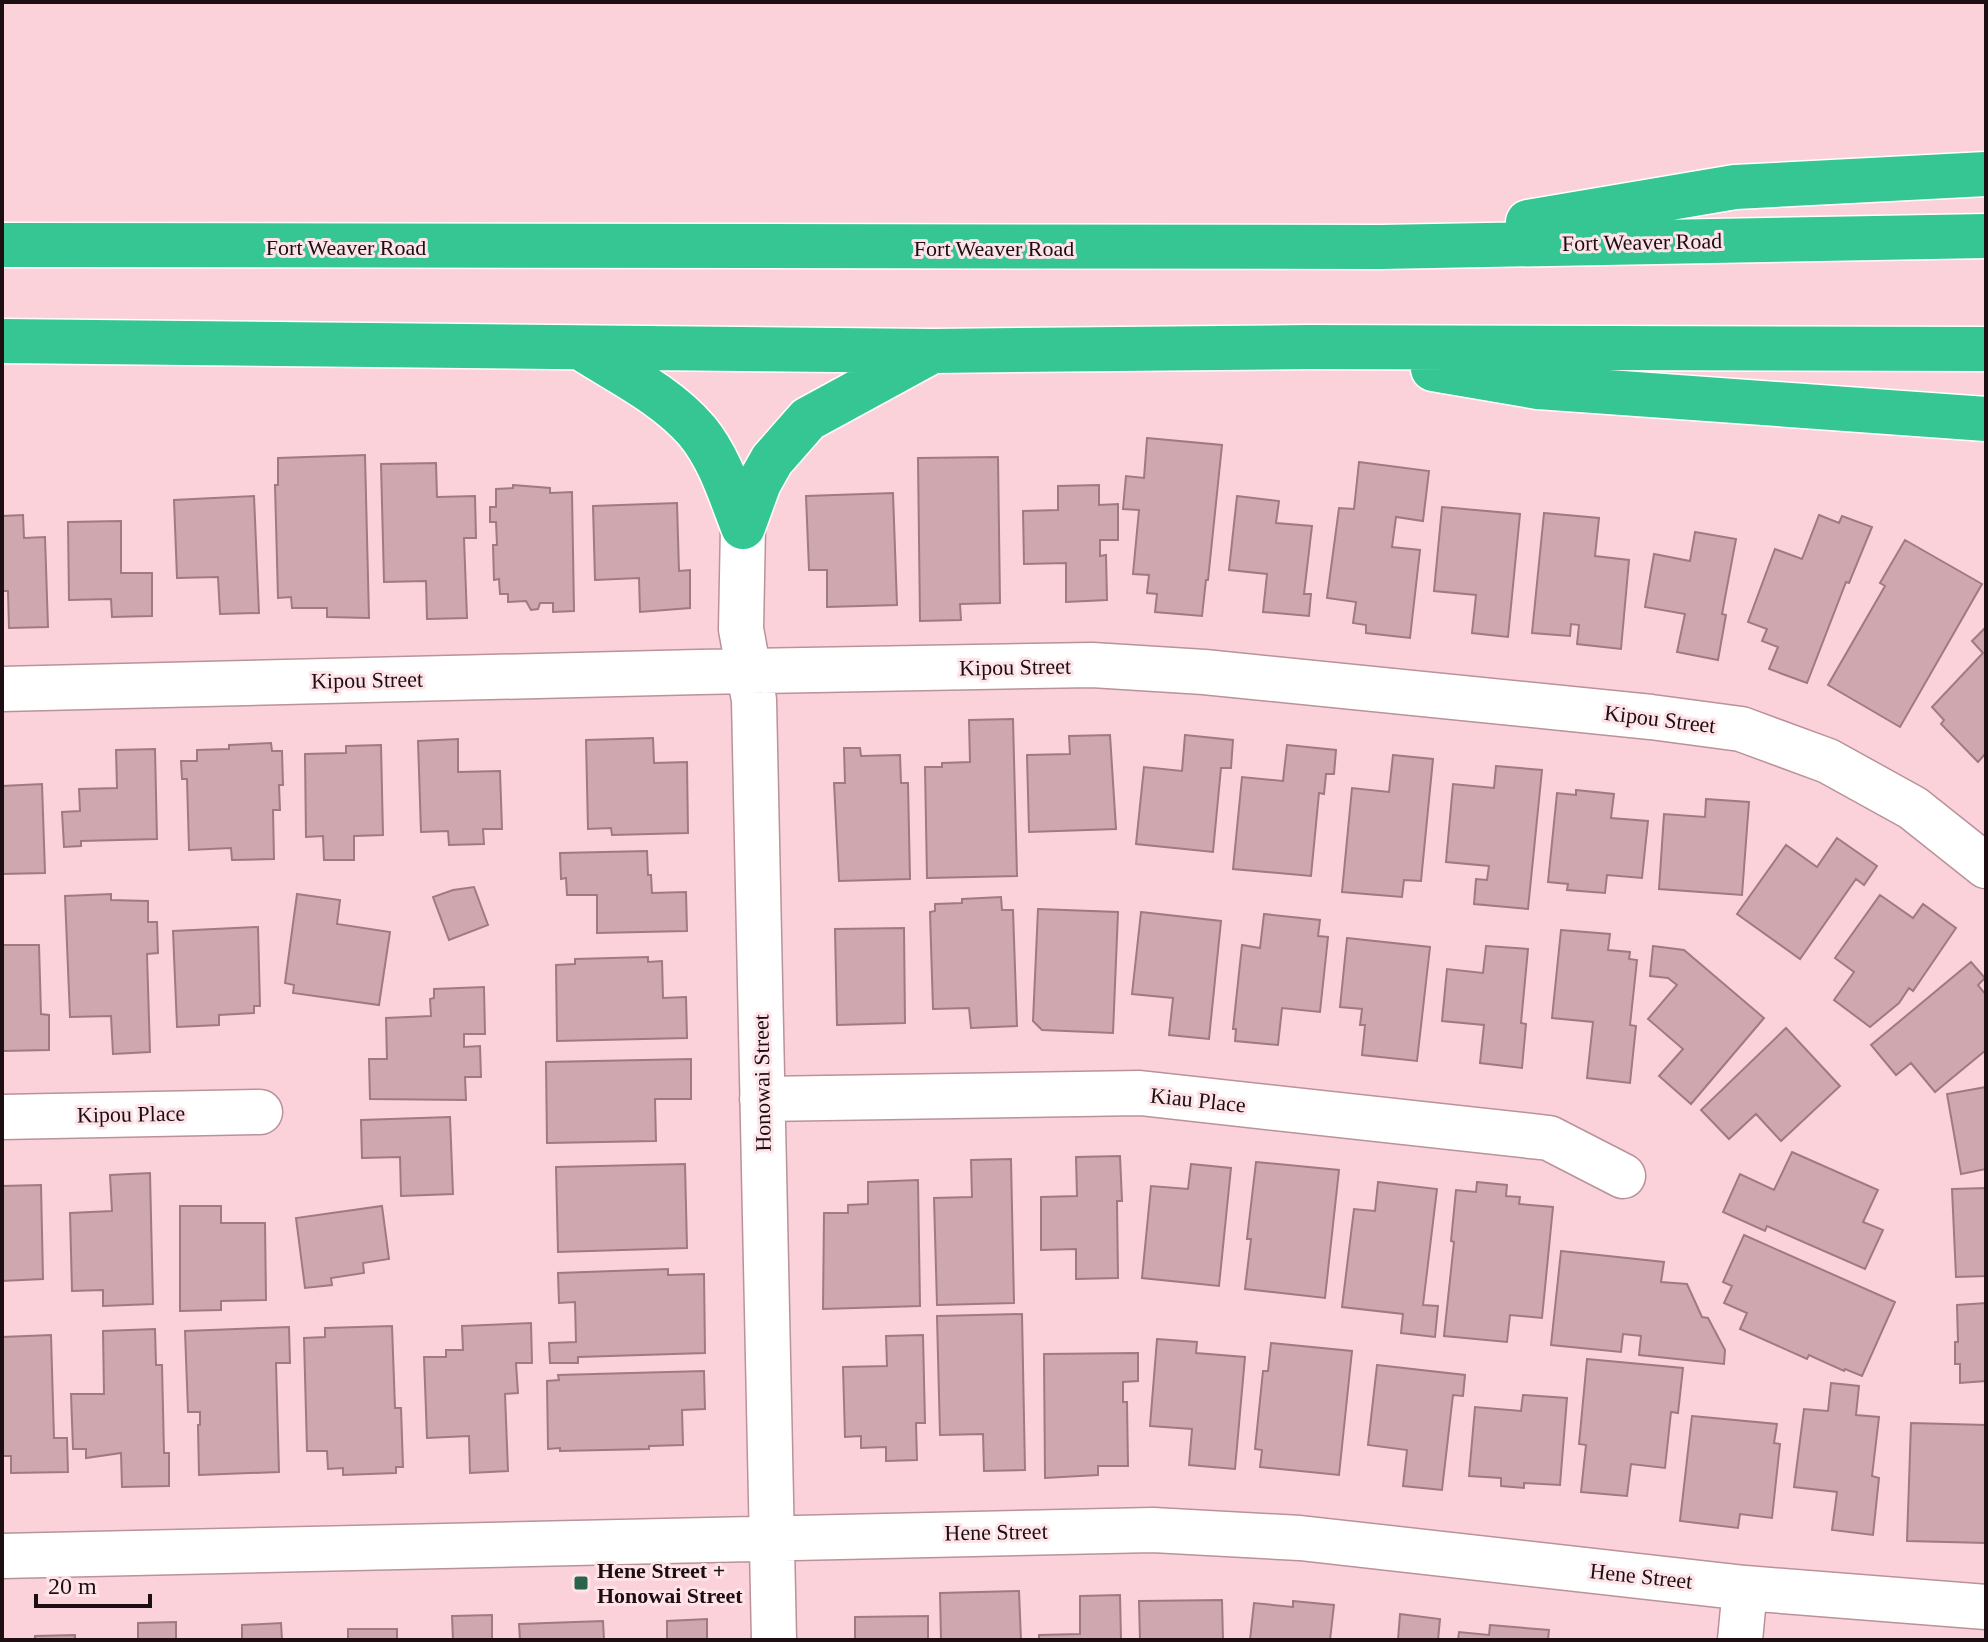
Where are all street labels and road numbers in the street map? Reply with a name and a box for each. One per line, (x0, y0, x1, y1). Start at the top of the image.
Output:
street label: Fort Weaver Road (1562, 228, 1722, 256)
street label: Fort Weaver Road (266, 235, 426, 260)
street label: Fort Weaver Road (914, 236, 1074, 261)
street label: Kipou Street (959, 654, 1071, 680)
street label: Kipou Street (311, 667, 423, 693)
street label: Kipou Street (1603, 700, 1717, 738)
street label: Honowai Street (748, 1014, 776, 1152)
street label: Kiau Place (1149, 1083, 1247, 1117)
street label: Kipou Place (77, 1101, 185, 1127)
street label: Hene Street (944, 1519, 1048, 1545)
street label: Hene Street (1588, 1558, 1694, 1594)

